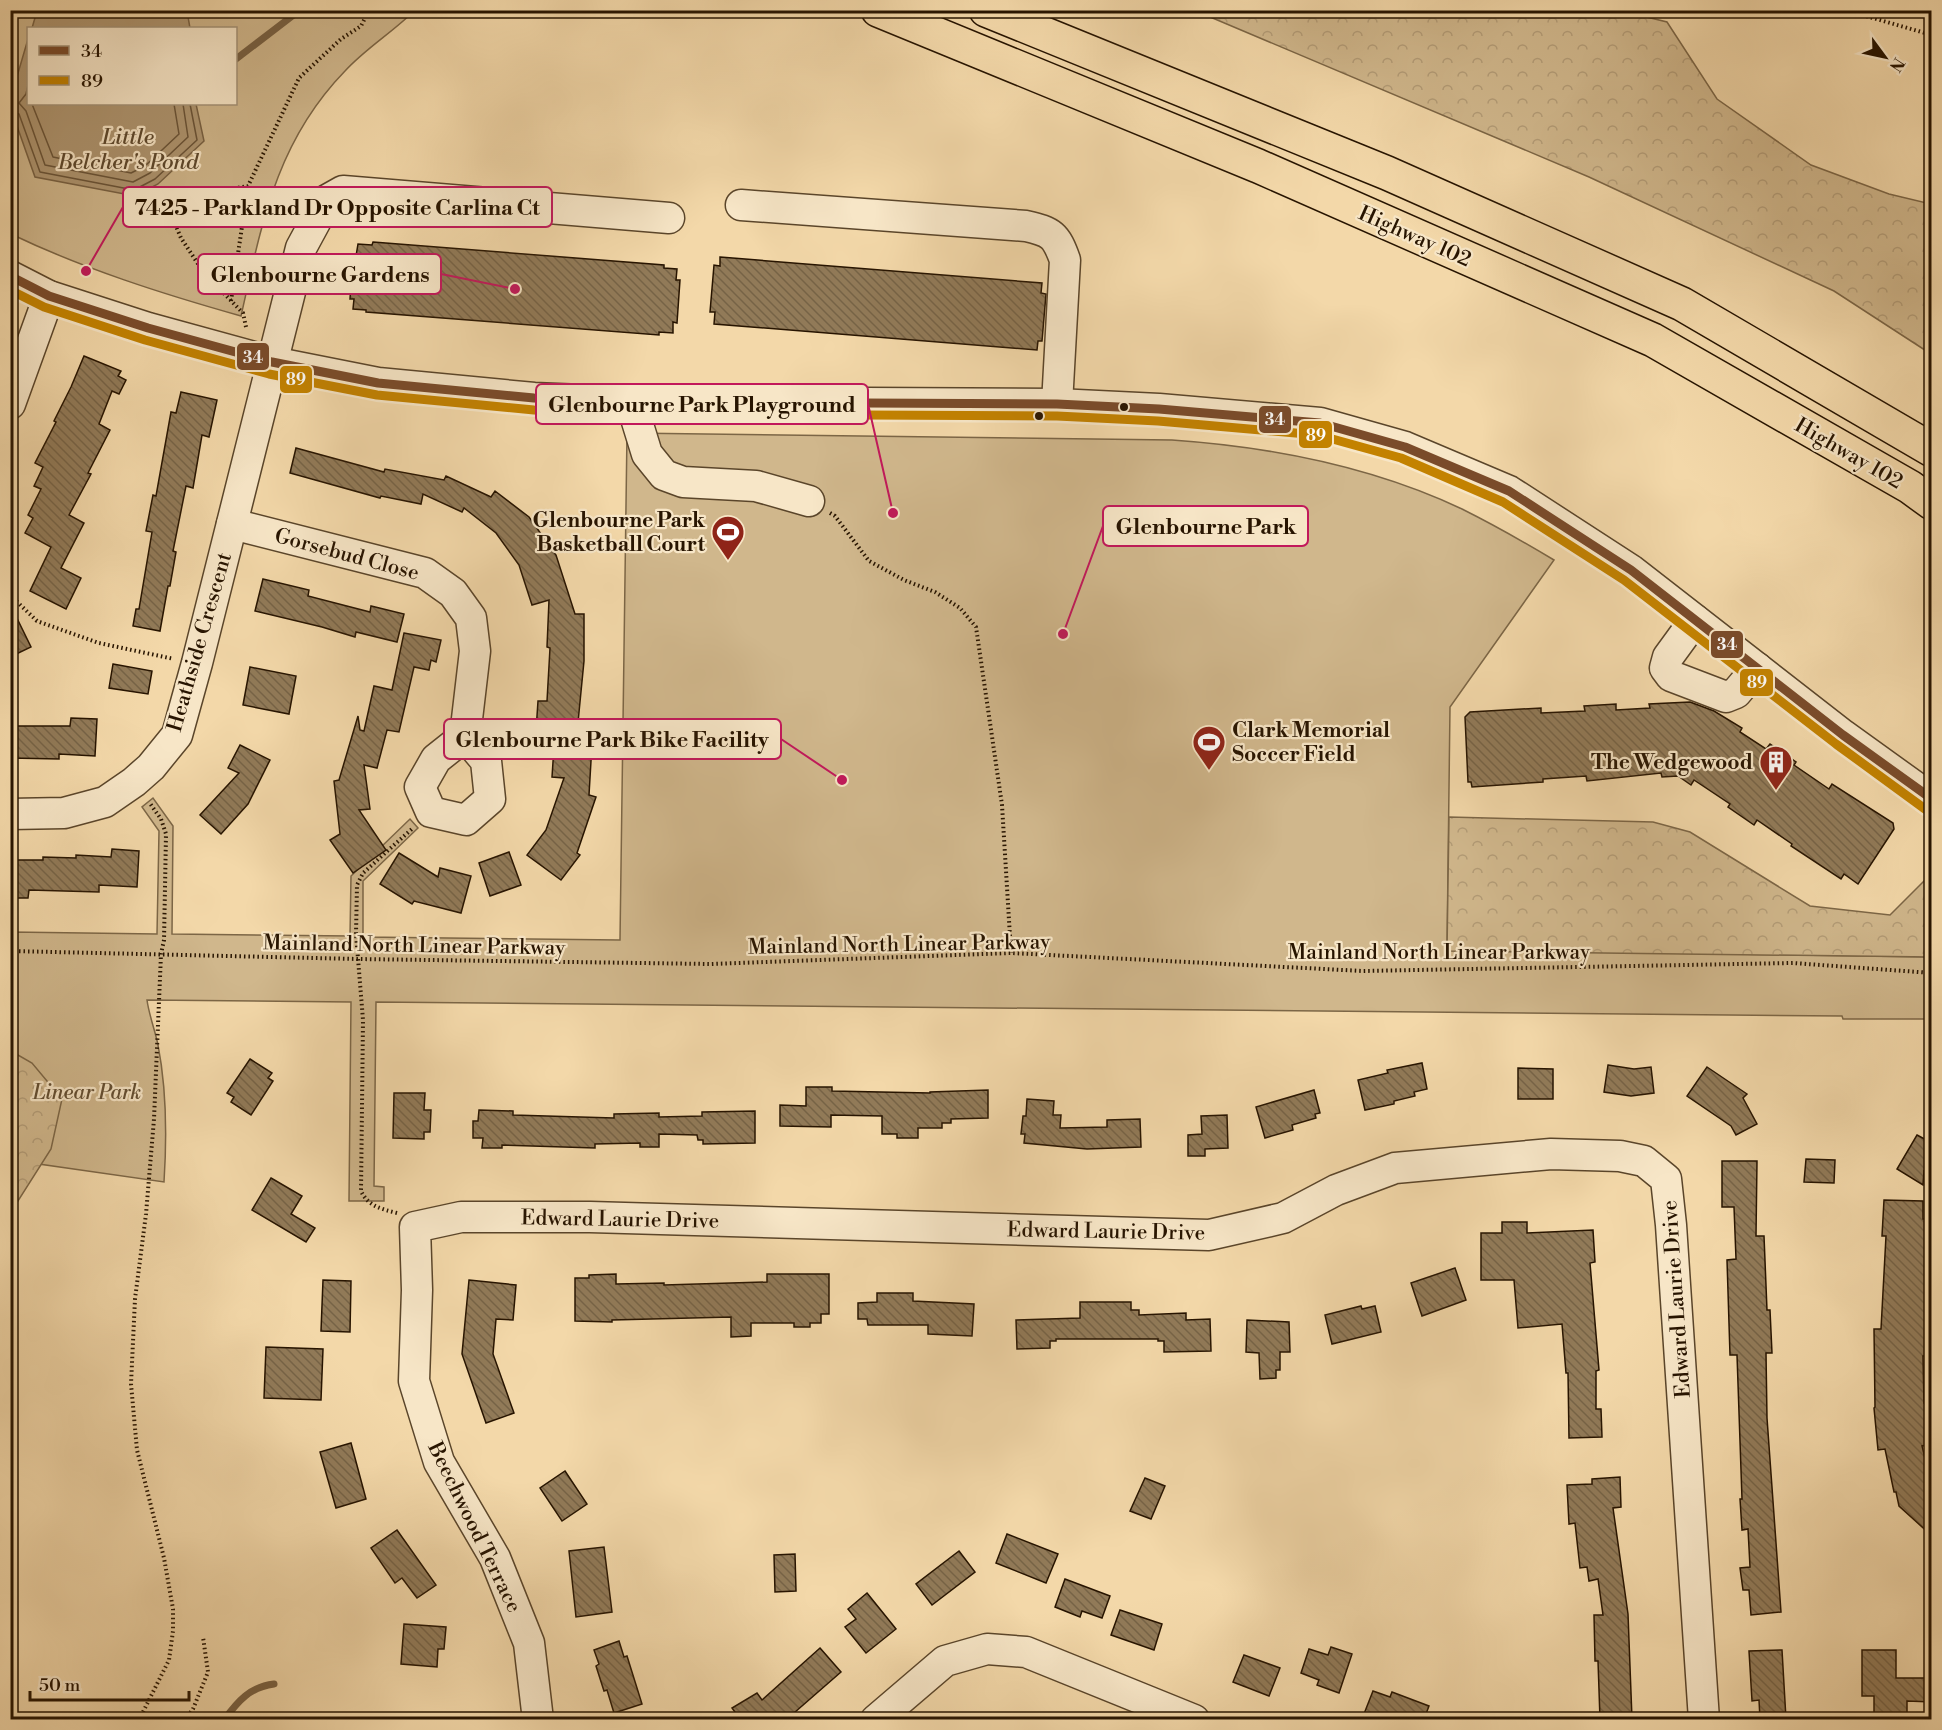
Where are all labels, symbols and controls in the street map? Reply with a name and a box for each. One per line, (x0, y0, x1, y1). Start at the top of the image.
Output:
legend (27, 27, 237, 105)
north arrow (1855, 27, 1915, 87)
text: 34 (81, 40, 102, 63)
text: N (1885, 54, 1909, 76)
text: 89 (81, 70, 103, 93)
water label: Little Belcher's Pond (57, 124, 200, 176)
callout: 7425 - Parkland Dr Opposite Carlina Ct (123, 187, 552, 227)
text: 7425 - Parkland Dr Opposite Carlina Ct (134, 195, 540, 222)
street label: Highway 102 (1354, 201, 1475, 273)
callout: Glenbourne Gardens (198, 254, 441, 294)
text: Glenbourne Gardens (210, 262, 430, 289)
line badge: 34 (236, 342, 270, 371)
text: 34 (243, 348, 264, 368)
line badge: 89 (279, 365, 313, 394)
text: 89 (286, 370, 306, 390)
callout: Glenbourne Park Playground (536, 384, 868, 424)
text: Glenbourne Park Playground (548, 392, 856, 419)
unlabelled marker (1118, 401, 1130, 413)
line badge: 34 (1258, 405, 1292, 434)
unlabelled marker (1033, 410, 1045, 422)
text: 34 (1265, 410, 1286, 430)
street label: Highway 102 (1790, 412, 1907, 495)
line badge: 89 (1298, 420, 1333, 449)
text: 89 (1306, 426, 1326, 446)
callout: Glenbourne Park (1103, 506, 1308, 546)
place label: Glenbourne Park Basketball Court (532, 508, 706, 558)
sports icon: Glenbourne Park Basketball Court (710, 514, 746, 561)
text: Glenbourne Park (1116, 514, 1297, 541)
street label: Gorsebud Close (272, 523, 422, 587)
street label: Heathside Crescent (162, 549, 238, 735)
line badge: 34 (1710, 630, 1744, 659)
text: 34 (1717, 635, 1738, 655)
line badge: 89 (1739, 668, 1774, 697)
text: 89 (1747, 673, 1767, 693)
place label: Clark Memorial Soccer Field (1232, 718, 1390, 768)
callout: Glenbourne Park Bike Facility (444, 719, 781, 759)
sports icon: Clark Memorial Soccer Field (1191, 724, 1227, 771)
text: Glenbourne Park Bike Facility (455, 727, 770, 754)
building icon: The Wedgewood (1758, 744, 1794, 791)
place label: The Wedgewood (1591, 750, 1753, 776)
street label: Mainland North Linear Parkway (748, 929, 1051, 961)
street label: Mainland North Linear Parkway (263, 930, 566, 962)
street label: Mainland North Linear Parkway (1288, 940, 1591, 966)
park label: Linear Park (32, 1080, 141, 1106)
street label: Edward Laurie Drive (1657, 1199, 1697, 1399)
street label: Edward Laurie Drive (521, 1205, 719, 1235)
street label: Edward Laurie Drive (1007, 1217, 1205, 1247)
street label: Beechwood Terrace (421, 1437, 527, 1617)
scale bar (30, 1664, 189, 1702)
text: 50 m (39, 1674, 81, 1697)

